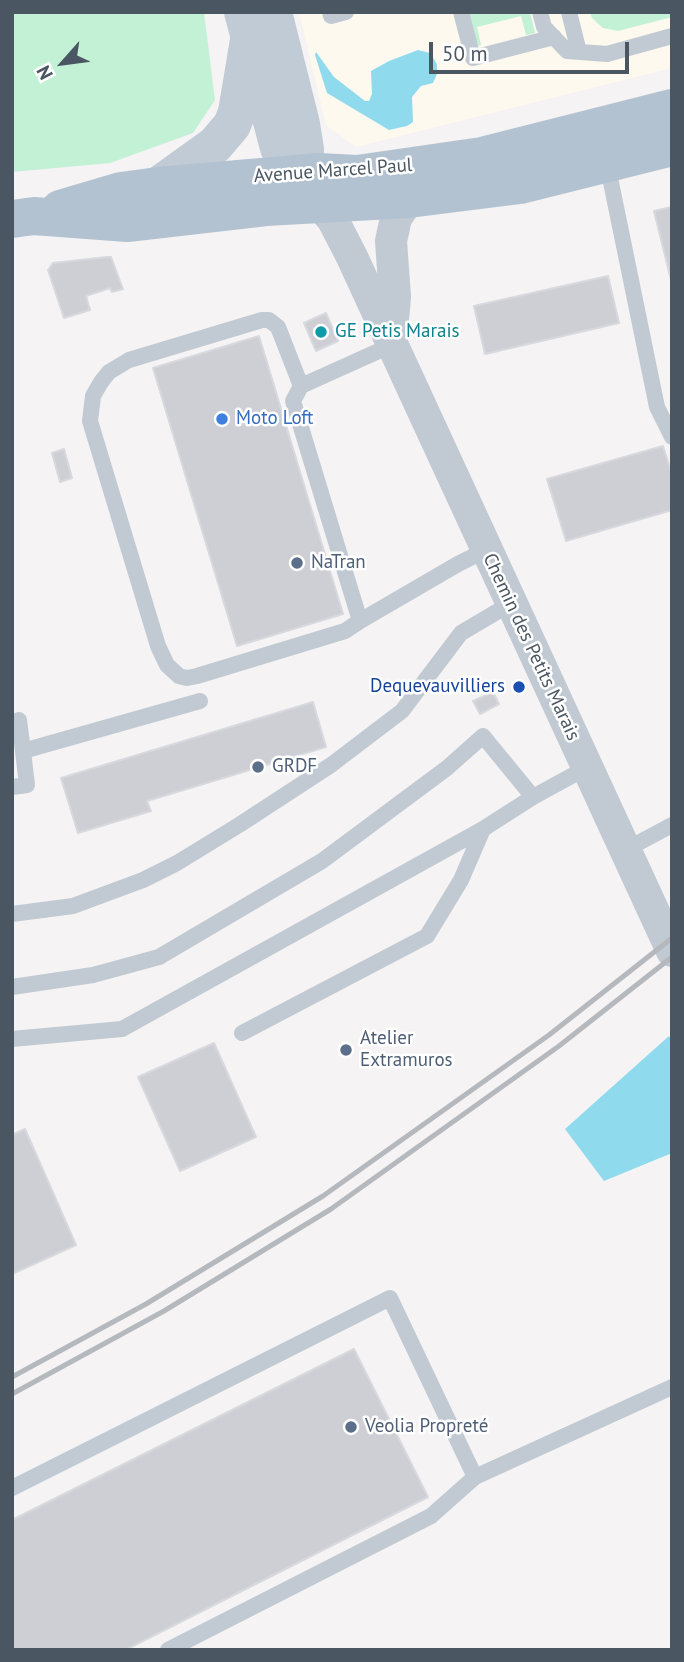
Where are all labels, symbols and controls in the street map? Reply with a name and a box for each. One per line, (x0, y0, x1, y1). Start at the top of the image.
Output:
north arrow (28, 28, 98, 98)
scale bar (432, 28, 632, 72)
text: 50 m (442, 40, 488, 67)
text: N (31, 62, 58, 84)
street label: Avenue Marcel Paul (253, 154, 413, 188)
place label: GE Petis Marais (335, 321, 460, 343)
marker: GE Petis Marais (313, 324, 329, 340)
place label: Moto Loft (236, 408, 314, 430)
marker: Moto Loft (214, 411, 230, 427)
street label: Chemin des Petits Marais (478, 550, 584, 744)
place label: NaTran (311, 552, 366, 574)
marker: NaTran (289, 555, 305, 571)
place label: Dequevauvilliers (370, 676, 505, 698)
marker: Dequevauvilliers (511, 679, 527, 695)
place label: GRDF (272, 756, 317, 778)
marker: GRDF (250, 759, 266, 775)
place label: Atelier Extramuros (360, 1028, 453, 1072)
marker: Atelier Extramuros (338, 1042, 354, 1058)
place label: Veolia Propreté (365, 1416, 488, 1438)
marker: Veolia Propreté (343, 1419, 359, 1435)

